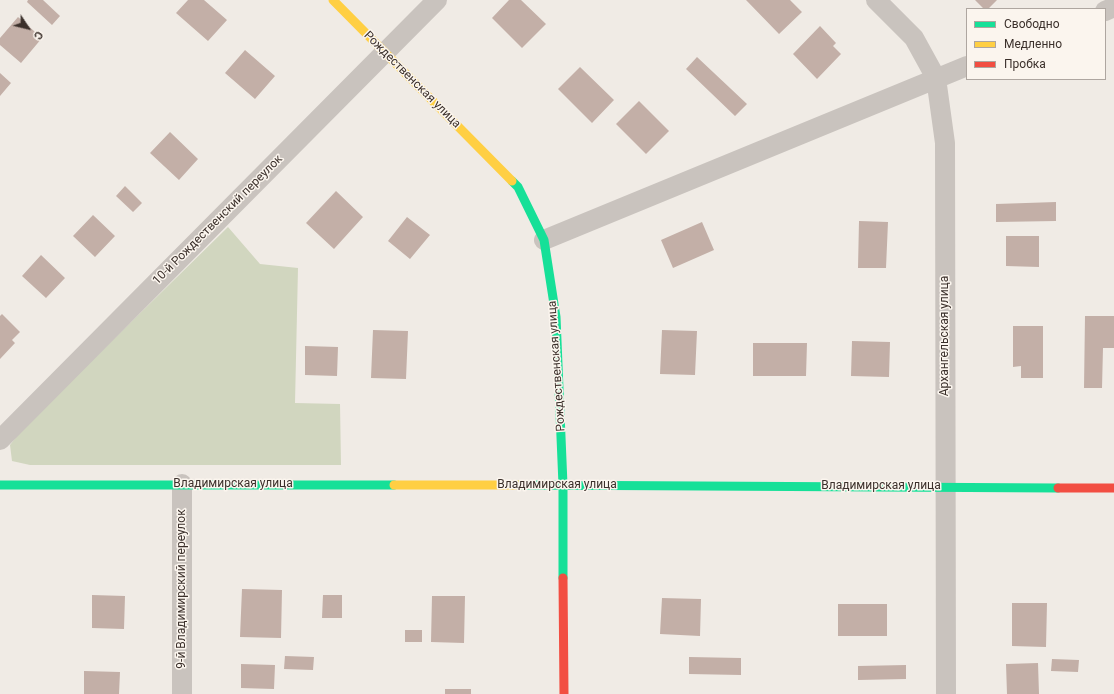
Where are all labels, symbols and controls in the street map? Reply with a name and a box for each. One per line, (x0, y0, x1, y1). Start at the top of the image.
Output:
north arrow (8, 8, 48, 48)
legend (966, 8, 1106, 80)
text: Свободно (1004, 17, 1060, 31)
text: С (31, 28, 46, 42)
street label: Рождественская улица (361, 29, 463, 131)
text: Медленно (1004, 37, 1062, 51)
text: Пробка (1004, 57, 1046, 71)
street label: 10-й Рождественский переулок (150, 152, 286, 288)
street label: Архангельская улица (938, 276, 952, 396)
street label: Рождественская улица (545, 300, 569, 432)
street label: Владимирская улица (173, 477, 293, 491)
street label: Владимирская улица (497, 478, 617, 492)
street label: Владимирская улица (821, 479, 941, 493)
street label: 9-й Владимирский переулок (175, 509, 189, 669)

